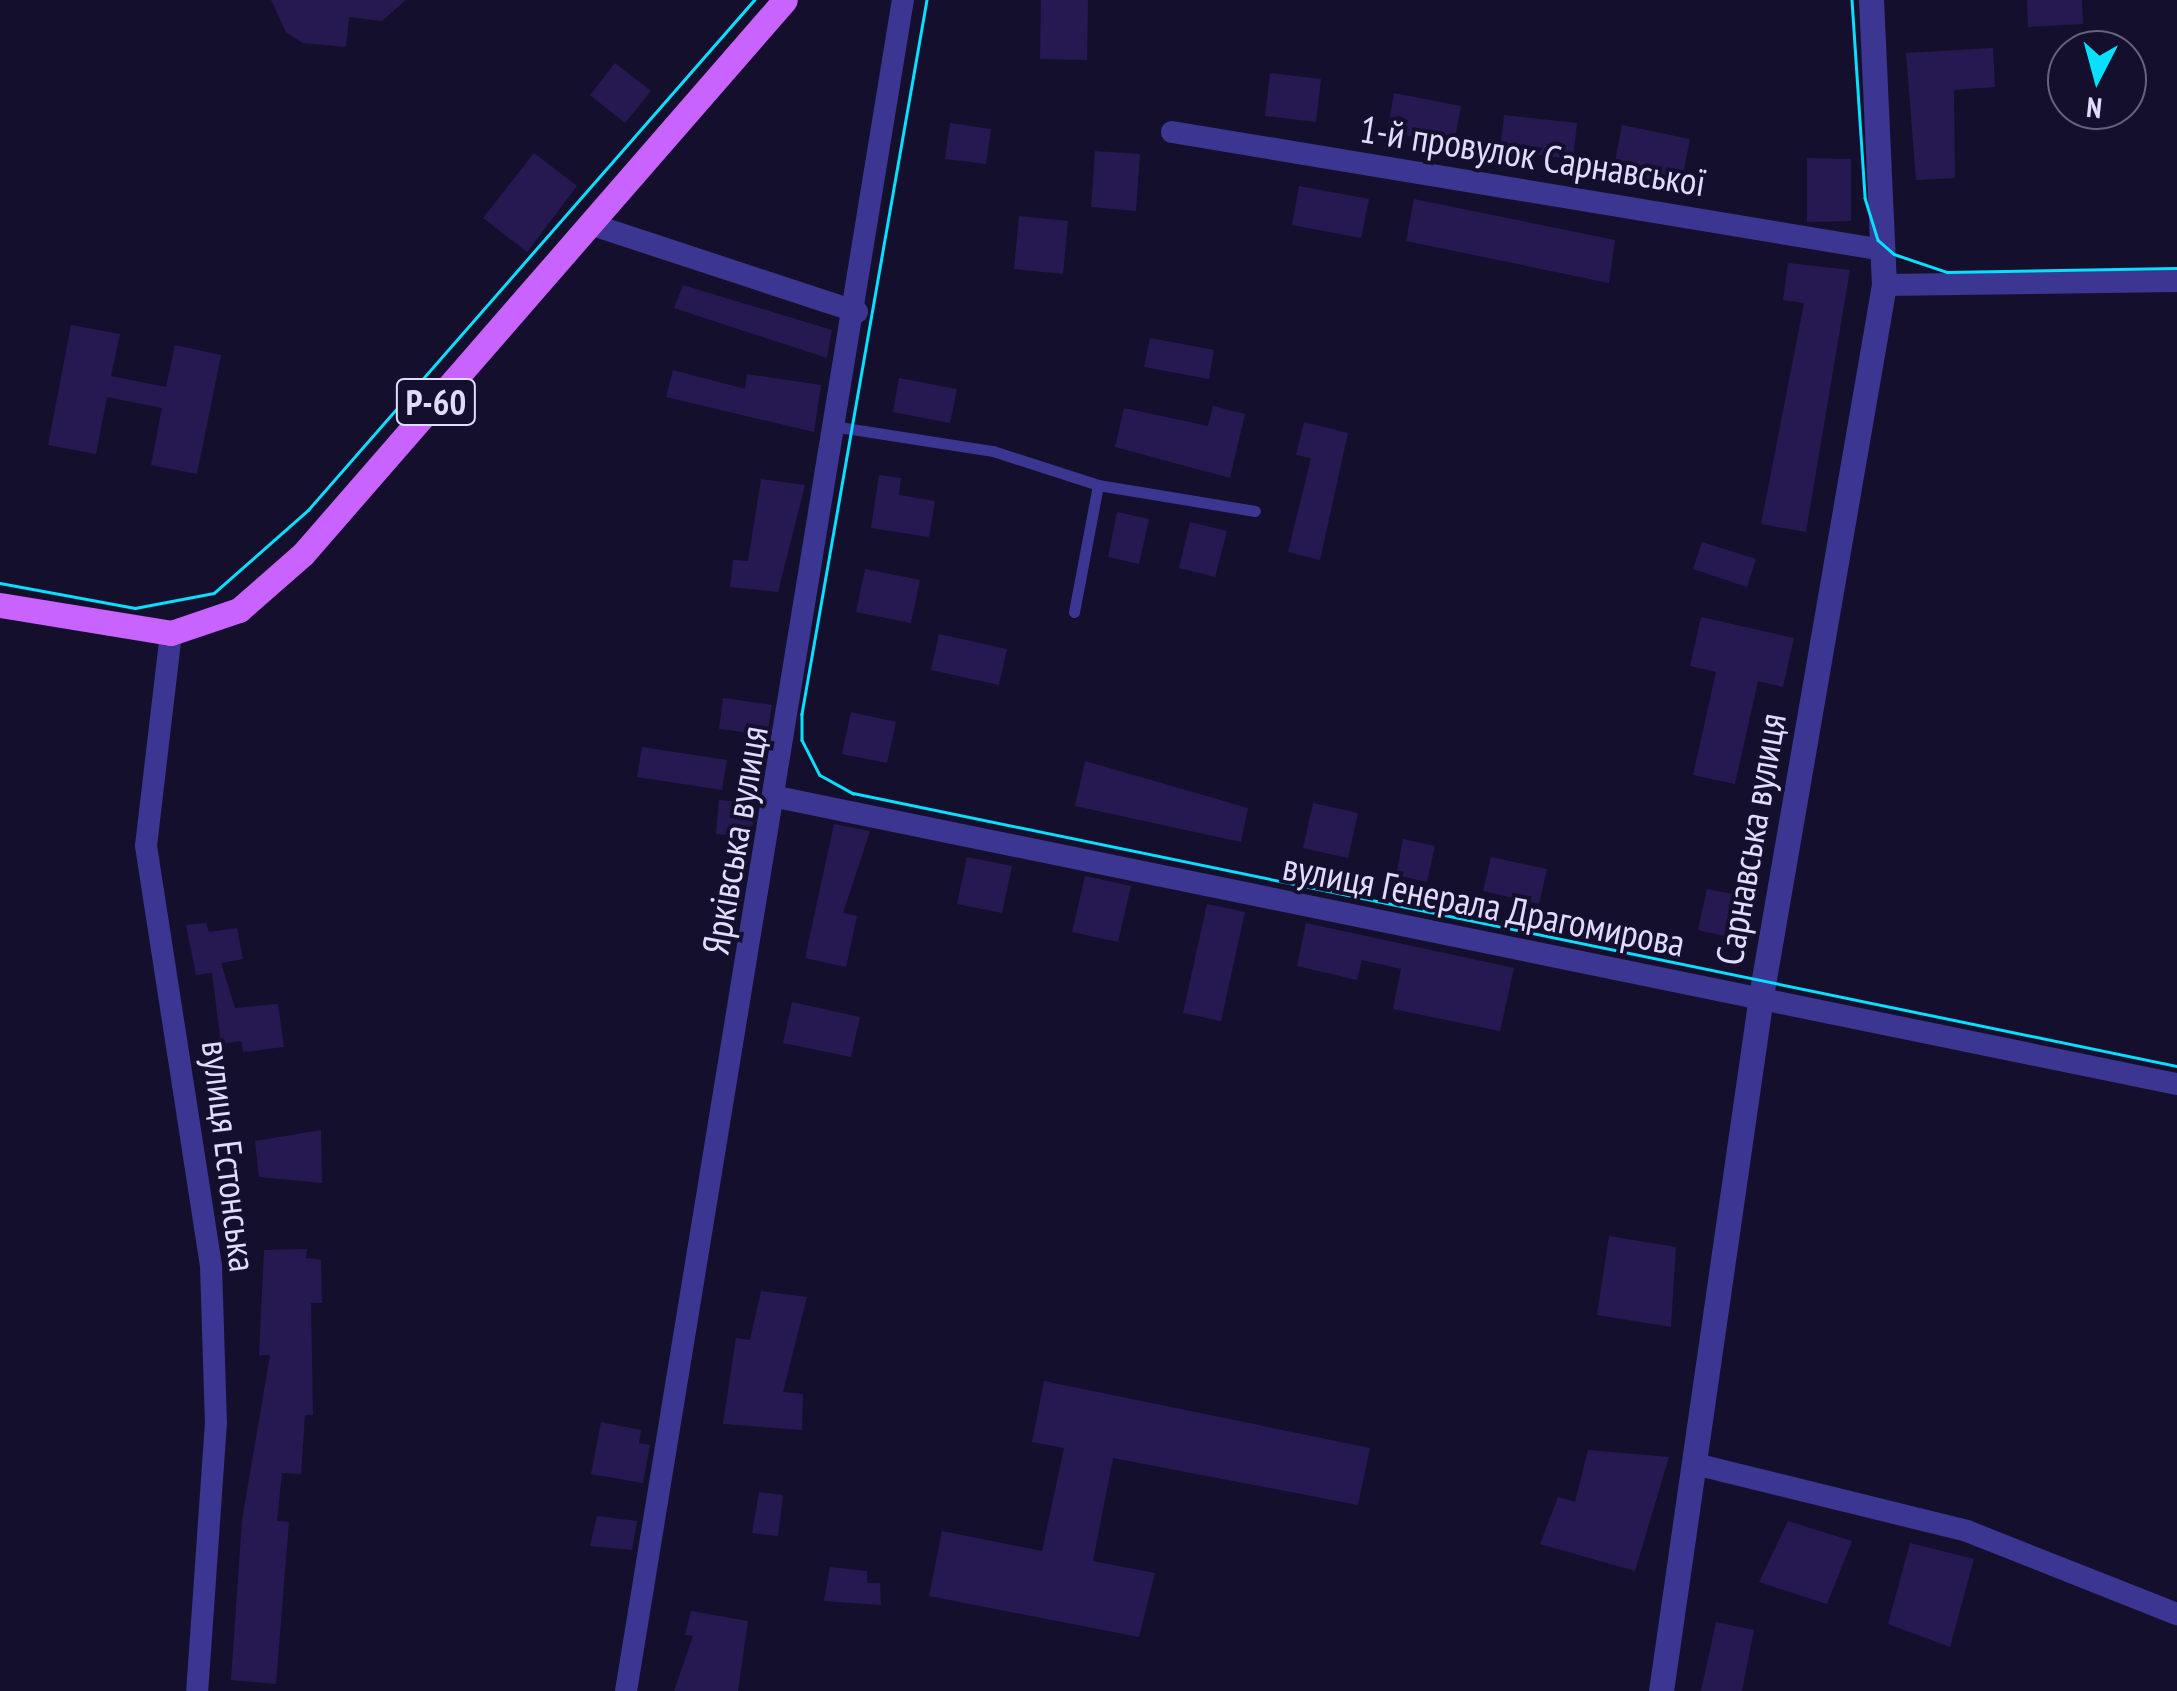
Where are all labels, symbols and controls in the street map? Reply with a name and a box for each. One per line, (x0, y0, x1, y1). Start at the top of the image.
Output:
north arrow (2047, 30, 2147, 130)
text: N (2085, 89, 2103, 128)
street label: 1-й провулок Сарнавської (1357, 105, 1709, 205)
road number: Р-60 (394, 372, 478, 432)
street label: Сарнавська вулиця (1705, 710, 1795, 968)
street label: Ярківська вулиця (691, 722, 777, 958)
street label: вулиця Генерала Драгомирова (1279, 843, 1689, 965)
street label: вулиця Естонська (193, 1038, 267, 1274)

